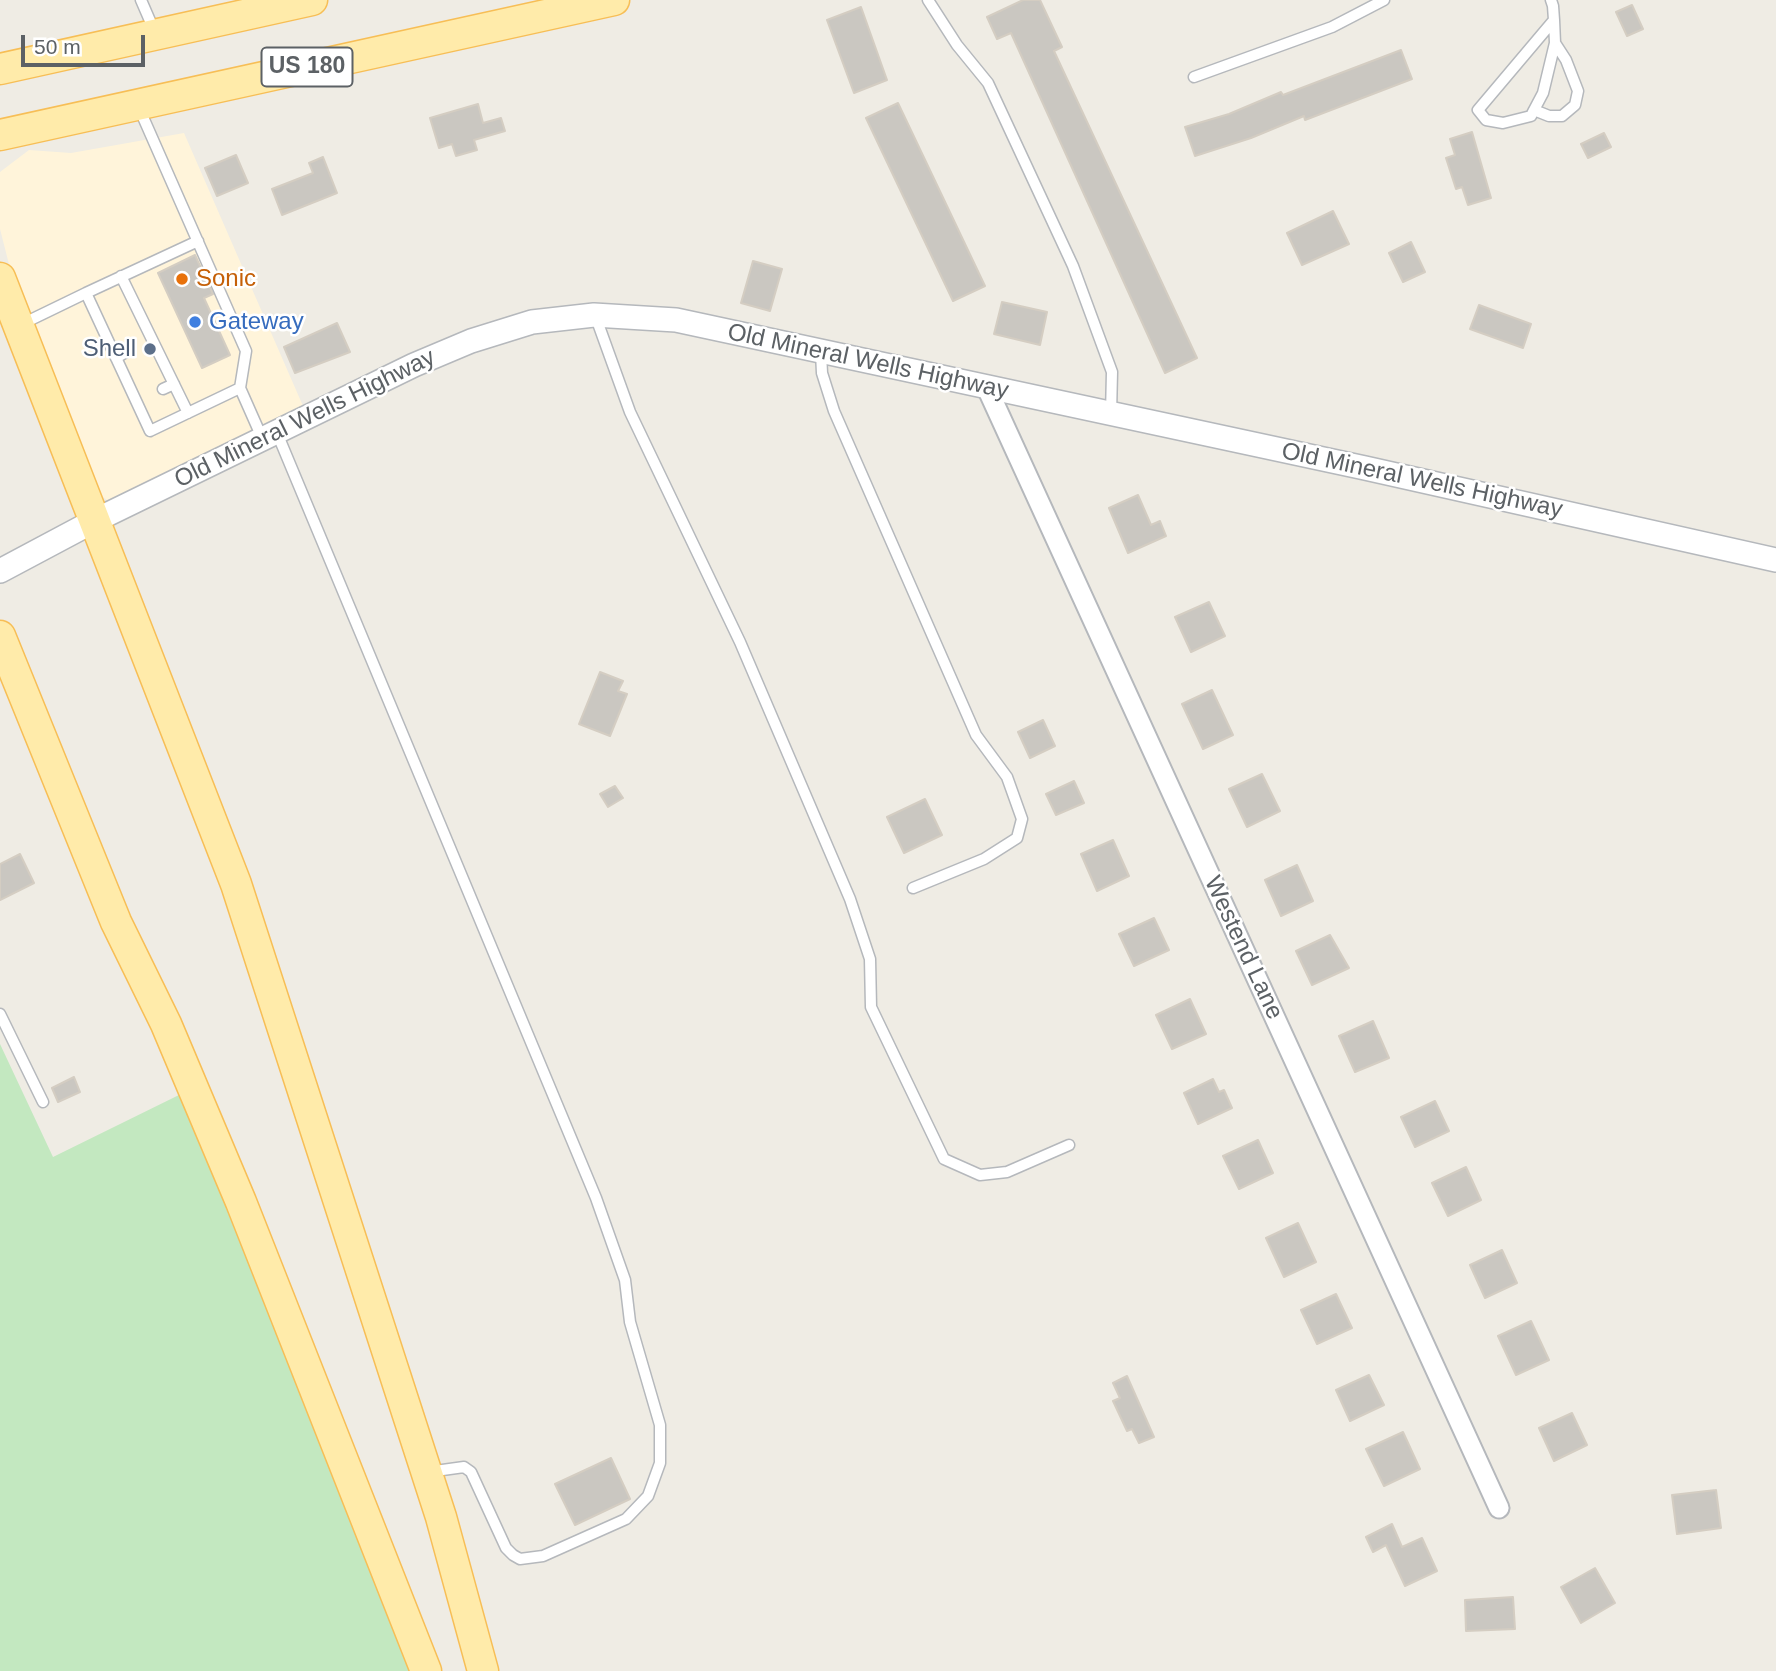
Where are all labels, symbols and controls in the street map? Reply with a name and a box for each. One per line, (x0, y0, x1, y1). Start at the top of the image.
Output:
scale bar (24, 21, 149, 65)
text: 50 m (34, 35, 81, 58)
road number: US 180 (262, 48, 352, 86)
place label: Sonic (196, 265, 256, 293)
marker: Sonic (174, 271, 190, 287)
place label: Gateway (209, 308, 304, 336)
marker: Gateway (187, 314, 203, 330)
street label: Old Mineral Wells Highway (725, 318, 1011, 406)
place label: Shell (83, 335, 136, 363)
marker: Shell (142, 341, 158, 357)
street label: Old Mineral Wells Highway (170, 343, 440, 495)
street label: Old Mineral Wells Highway (1279, 437, 1565, 525)
street label: Westend Lane (1197, 872, 1289, 1024)

